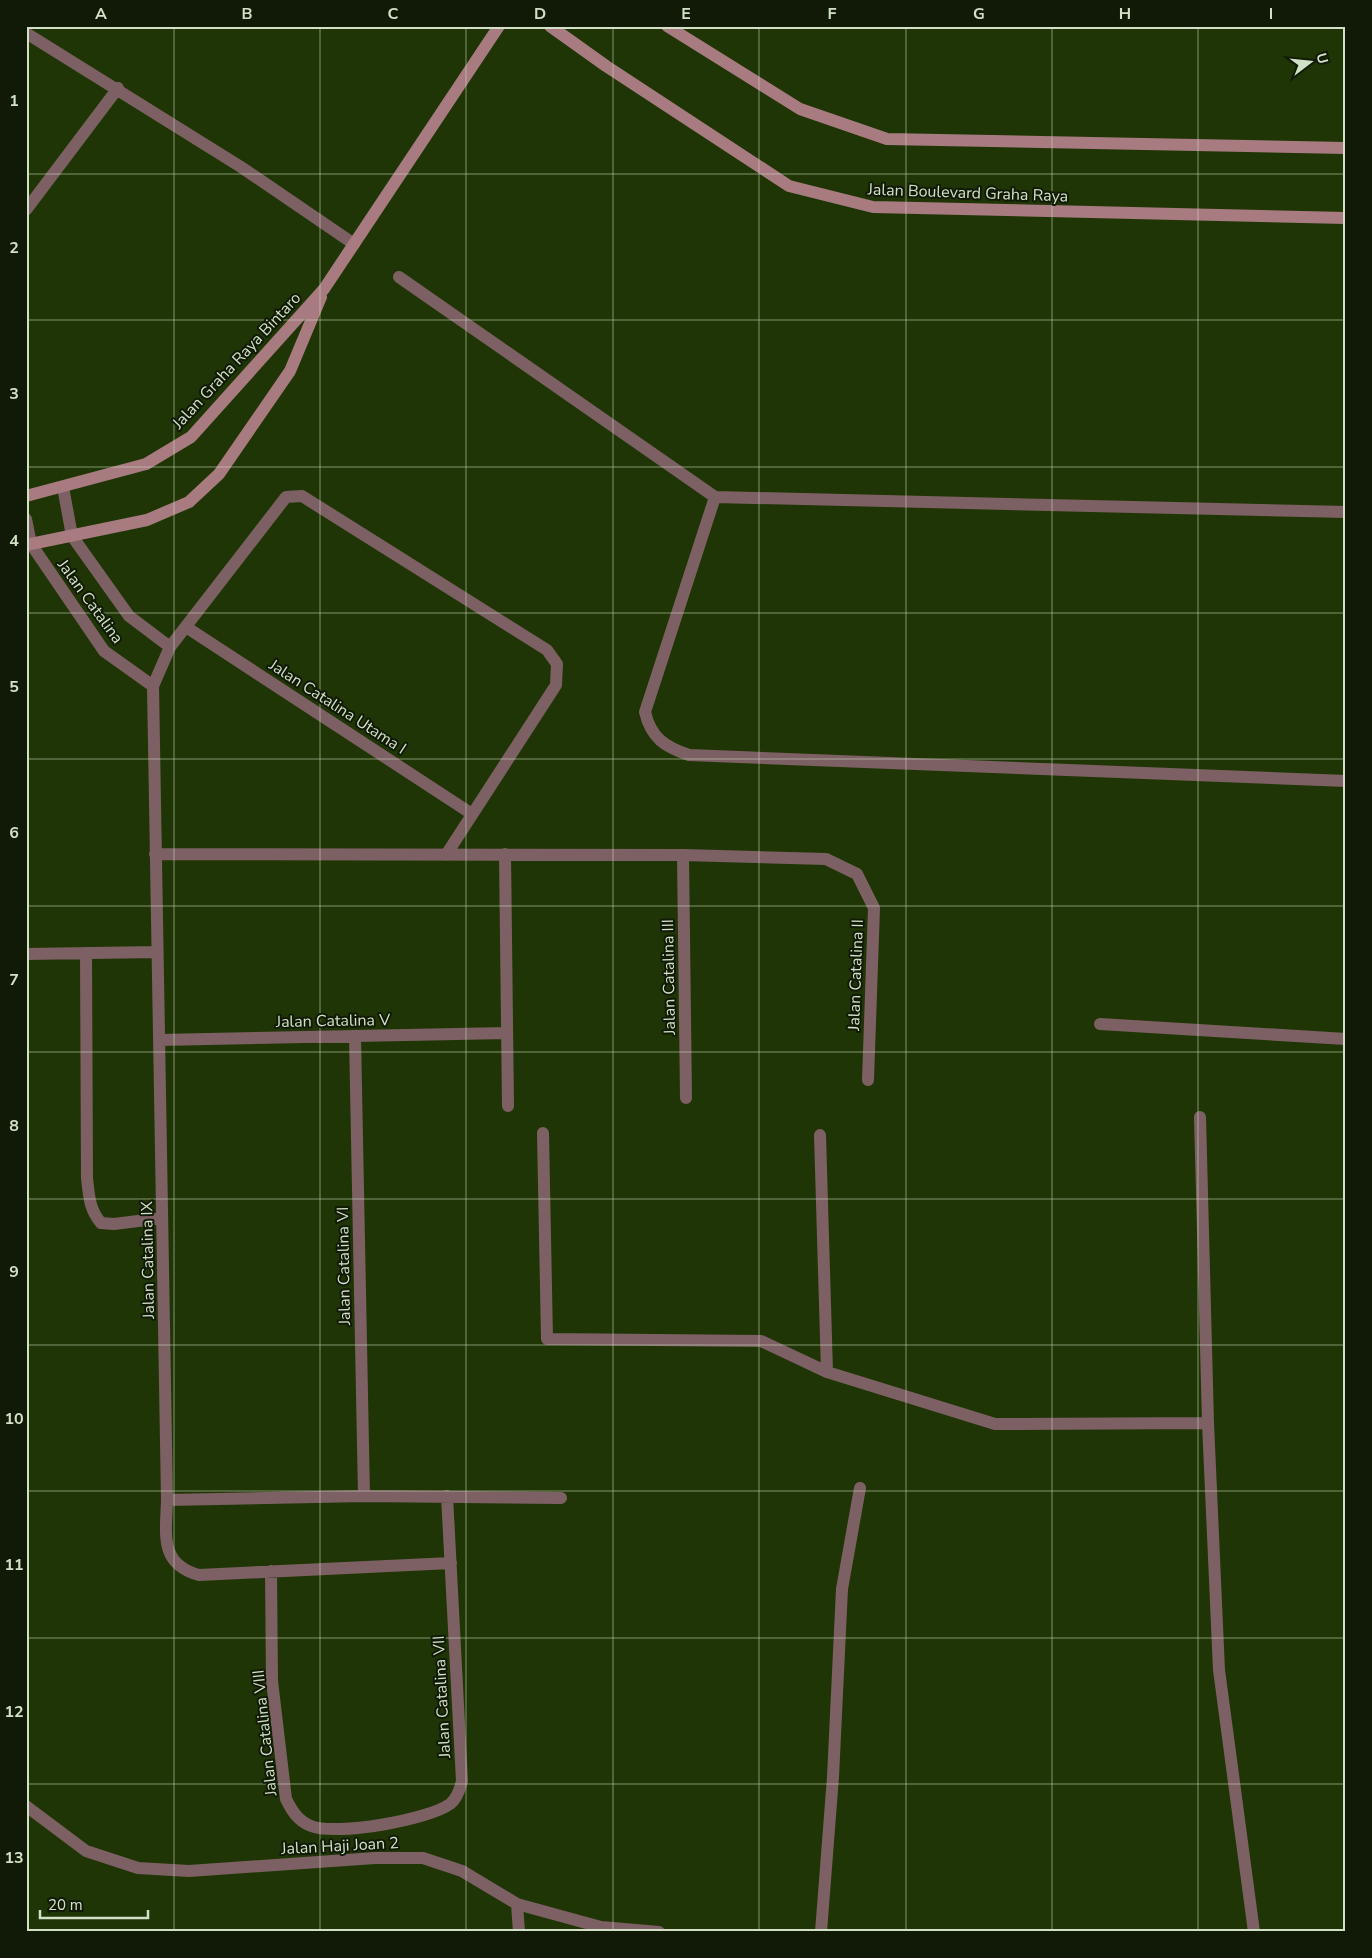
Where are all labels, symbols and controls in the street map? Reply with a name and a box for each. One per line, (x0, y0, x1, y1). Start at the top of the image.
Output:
text: A (95, 3, 107, 25)
text: B (241, 3, 253, 25)
text: C (388, 3, 399, 25)
text: D (534, 3, 546, 25)
text: E (681, 3, 691, 25)
text: F (828, 3, 837, 25)
text: G (973, 3, 985, 25)
text: H (1119, 3, 1131, 25)
text: I (1269, 3, 1273, 25)
north arrow (1284, 38, 1334, 88)
text: U (1311, 51, 1333, 66)
text: 1 (9, 90, 19, 112)
street label: Jalan Boulevard Graha Raya (866, 178, 1069, 207)
text: 2 (9, 237, 19, 259)
street label: Jalan Graha Raya Bintaro (167, 287, 306, 435)
text: 3 (9, 383, 19, 405)
text: 4 (9, 530, 19, 552)
street label: Jalan Catalina (52, 554, 128, 648)
street label: Jalan Catalina Utama I (264, 654, 410, 759)
text: 5 (9, 676, 19, 698)
text: 6 (9, 822, 19, 844)
street label: Jalan Catalina III (657, 919, 681, 1036)
street label: Jalan Catalina II (843, 919, 869, 1032)
text: 7 (9, 969, 19, 991)
street label: Jalan Catalina V (275, 1009, 391, 1033)
text: 8 (9, 1115, 19, 1137)
street label: Jalan Catalina IX (136, 1200, 160, 1320)
street label: Jalan Catalina VI (332, 1207, 356, 1326)
text: 9 (9, 1261, 19, 1283)
text: 10 (4, 1408, 24, 1430)
text: 11 (4, 1554, 24, 1576)
street label: Jalan Catalina VII (428, 1635, 456, 1760)
street label: Jalan Catalina VIII (247, 1669, 283, 1798)
text: 12 (4, 1701, 24, 1723)
street label: Jalan Haji Joan 2 (280, 1832, 399, 1860)
text: 13 (4, 1847, 24, 1869)
scale bar (40, 1888, 148, 1920)
text: 20 m (48, 1895, 83, 1915)

